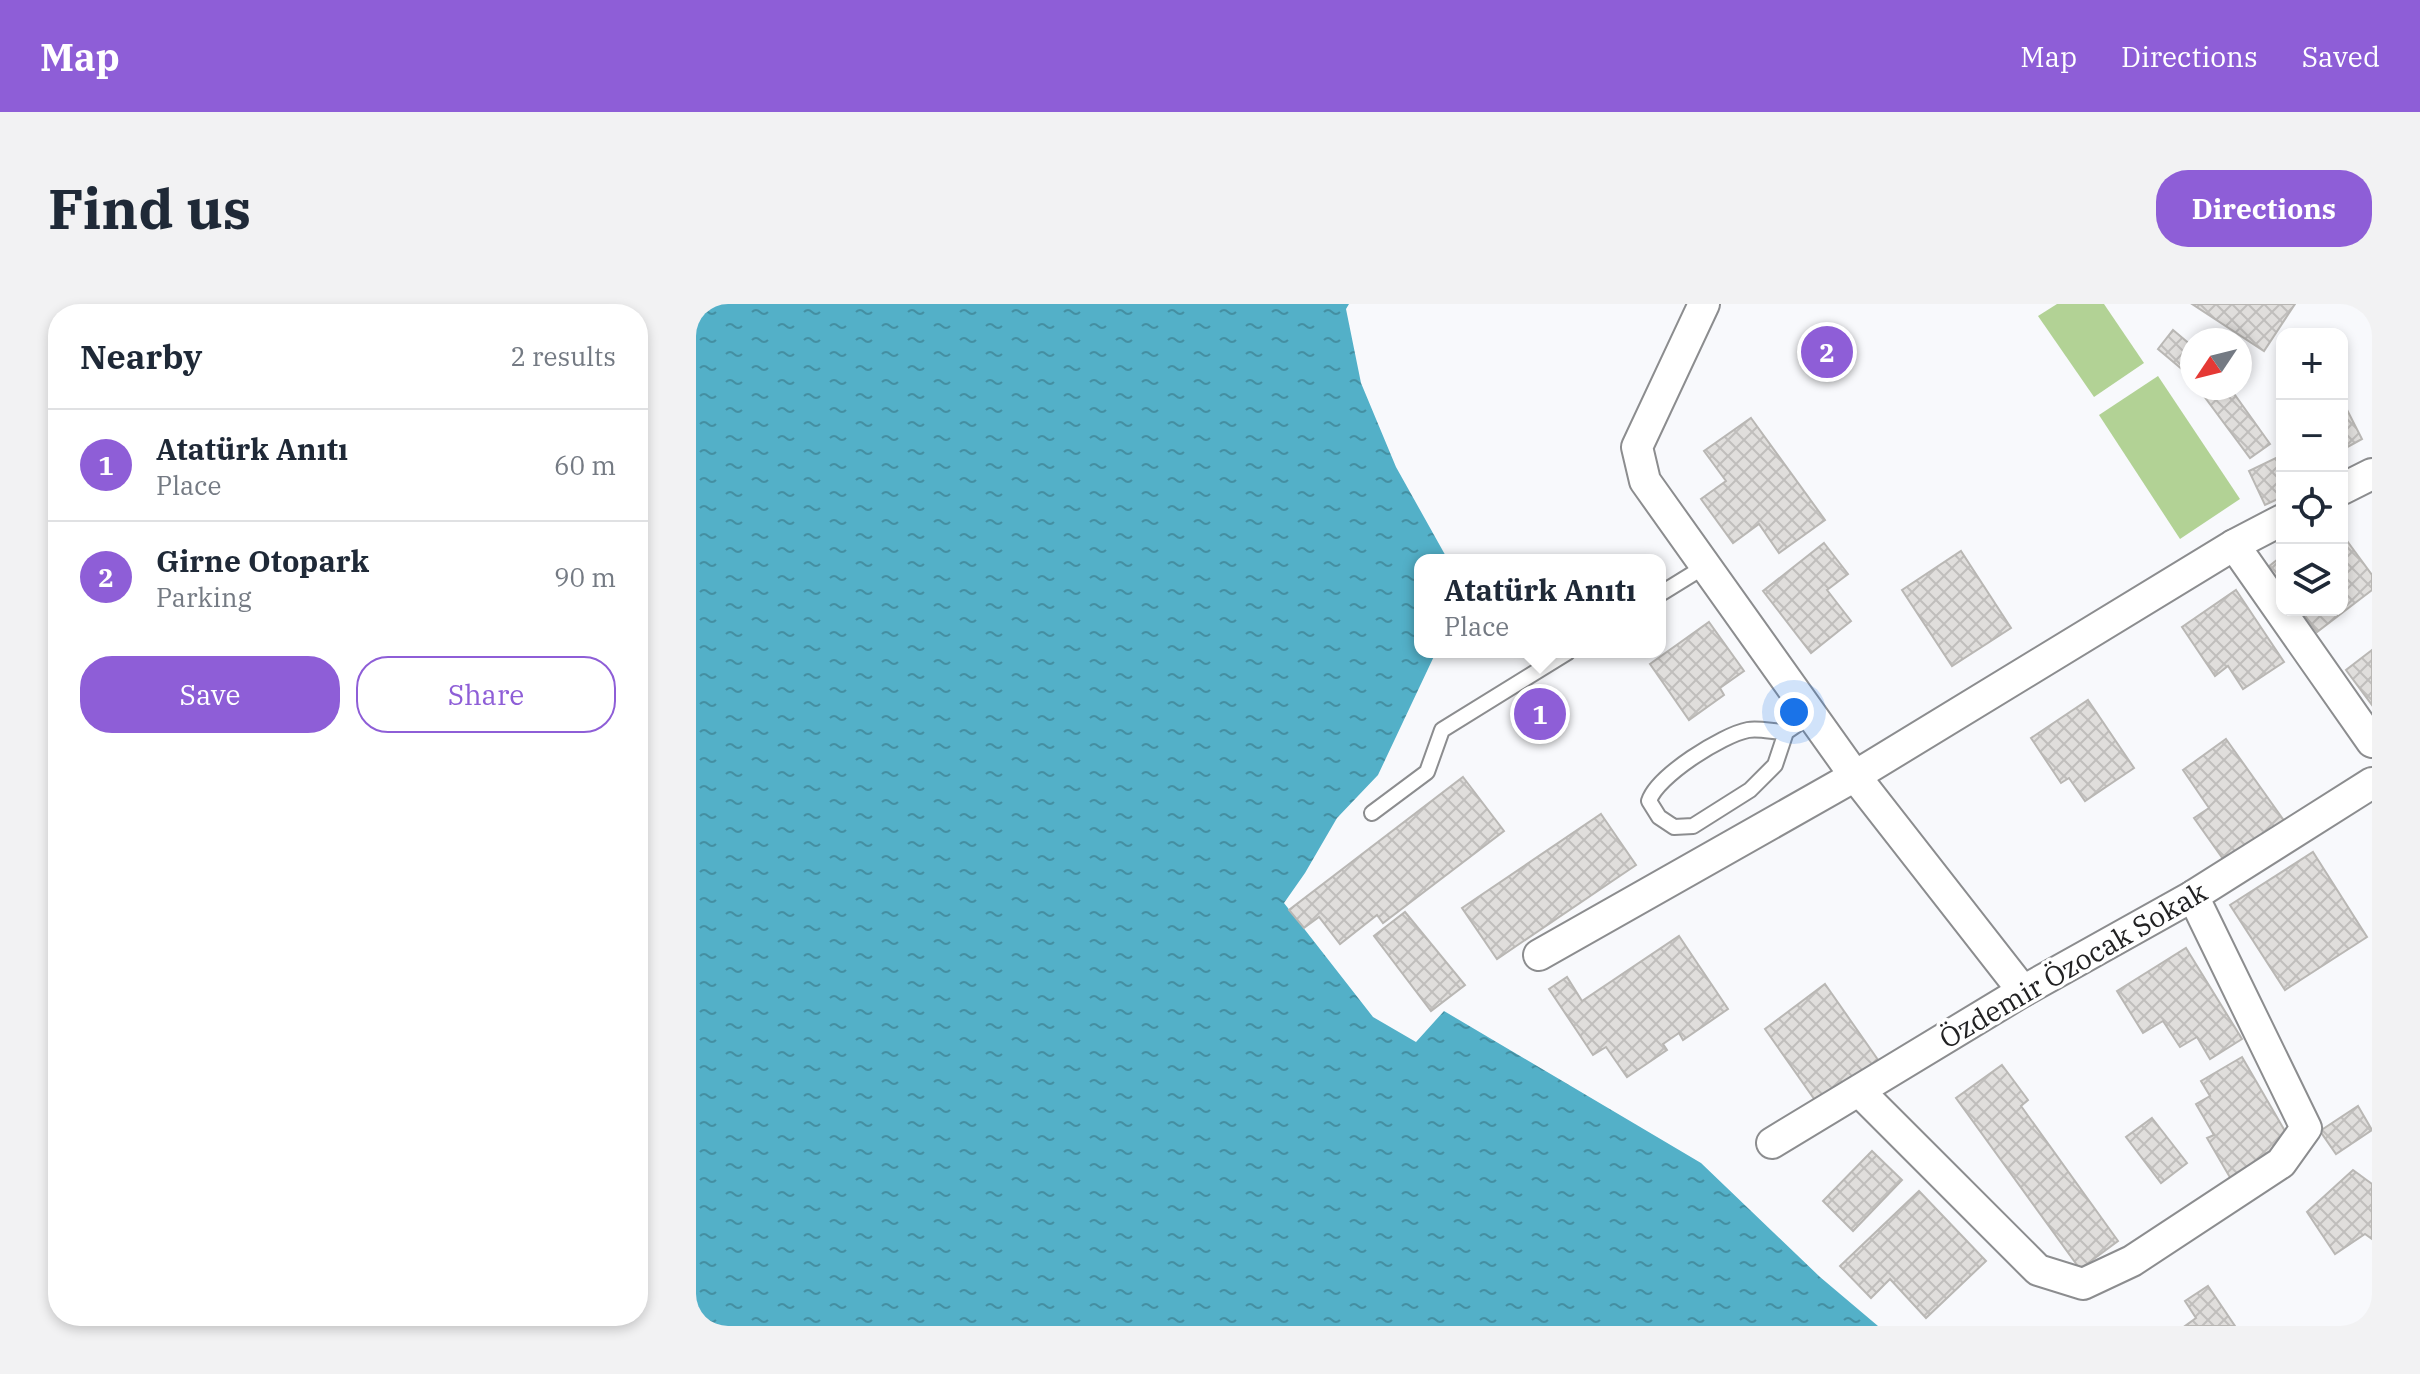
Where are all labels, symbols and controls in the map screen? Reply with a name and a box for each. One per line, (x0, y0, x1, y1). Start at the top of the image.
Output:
text: Map (40, 32, 120, 81)
text: Map (2020, 38, 2077, 75)
text: Directions (2121, 38, 2258, 75)
text: Saved (2302, 38, 2380, 75)
button: Directions (2156, 170, 2372, 247)
text: Find us (48, 172, 251, 244)
pin: 2 (1801, 322, 1853, 382)
north arrow (2180, 328, 2252, 400)
map controls (2276, 328, 2348, 616)
button: + (2276, 328, 2348, 400)
text: Nearby (80, 334, 202, 378)
text: 2 results (510, 339, 616, 373)
button: − (2276, 400, 2348, 472)
text: Atatürk Anıtı (156, 429, 348, 468)
text: 1 (98, 448, 114, 482)
text: 60 m (554, 448, 616, 482)
text: Place (156, 468, 221, 502)
button: locate (2276, 472, 2348, 544)
text: Girne Otopark (156, 541, 369, 580)
button: layers (2276, 544, 2348, 616)
popup (1414, 554, 1666, 658)
text: 2 (98, 560, 114, 594)
text: 90 m (554, 560, 616, 594)
text: Atatürk Anıtı (1444, 570, 1636, 609)
text: Parking (156, 580, 252, 614)
text: Place (1444, 609, 1509, 643)
button: Save (80, 656, 340, 733)
button: Share (356, 656, 616, 733)
pin: 1 (1514, 684, 1566, 744)
your location (1774, 692, 1814, 732)
street label: Özdemir Özocak Sokak (1932, 872, 2214, 1056)

